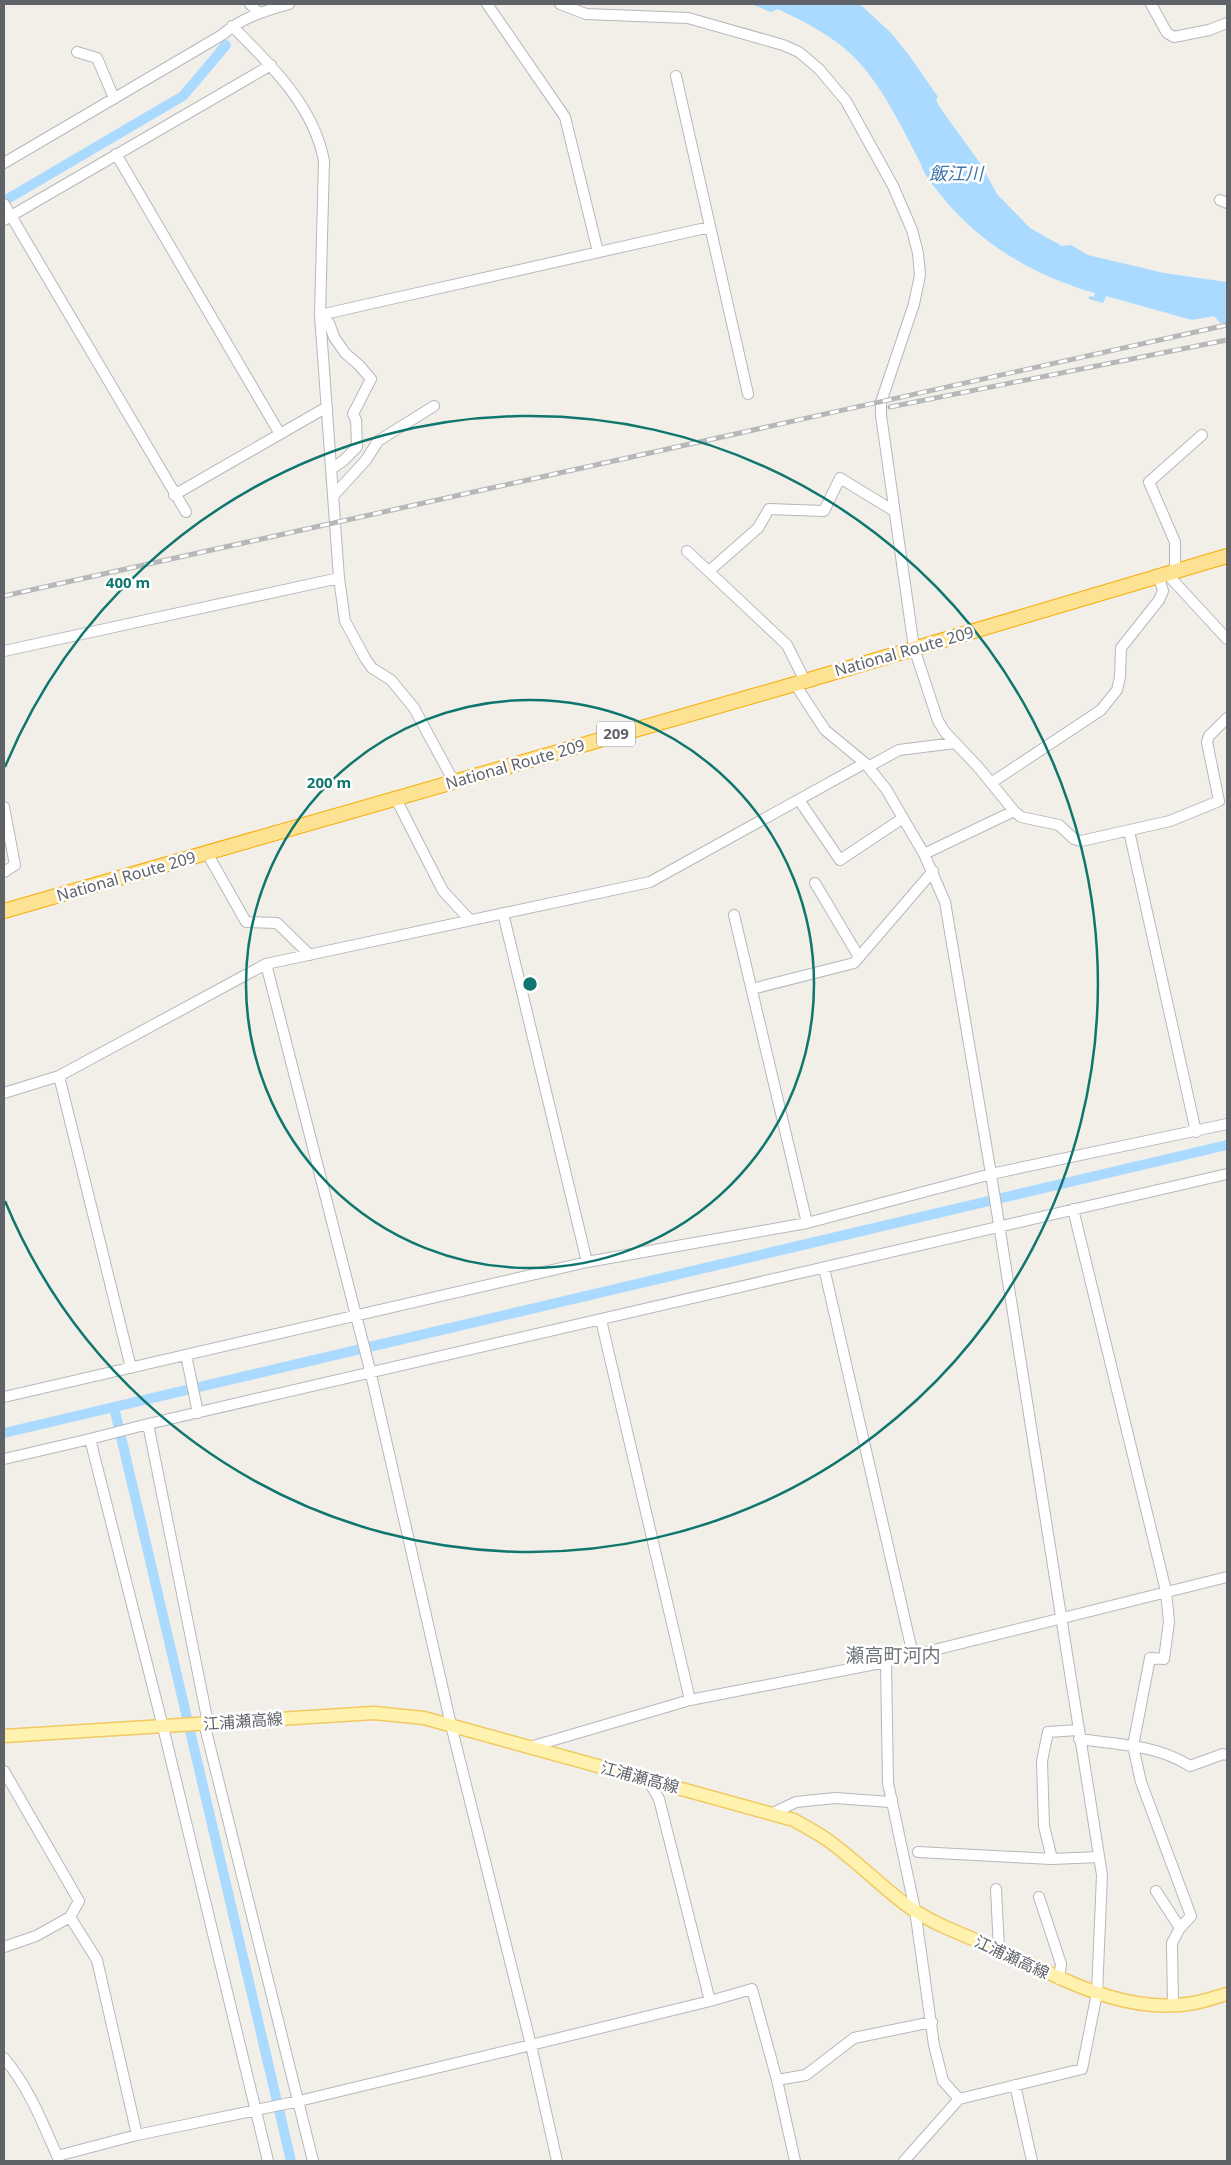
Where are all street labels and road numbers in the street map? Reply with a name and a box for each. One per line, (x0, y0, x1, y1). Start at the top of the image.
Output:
street label: National Route 209 (832, 621, 976, 681)
road number: 209 (597, 722, 635, 746)
street label: National Route 209 (443, 734, 587, 794)
street label: National Route 209 (54, 846, 198, 906)
street label: 江浦瀬高線 (202, 1707, 284, 1735)
street label: 江浦瀬高線 (599, 1756, 681, 1798)
street label: 江浦瀬高線 (971, 1930, 1053, 1984)

